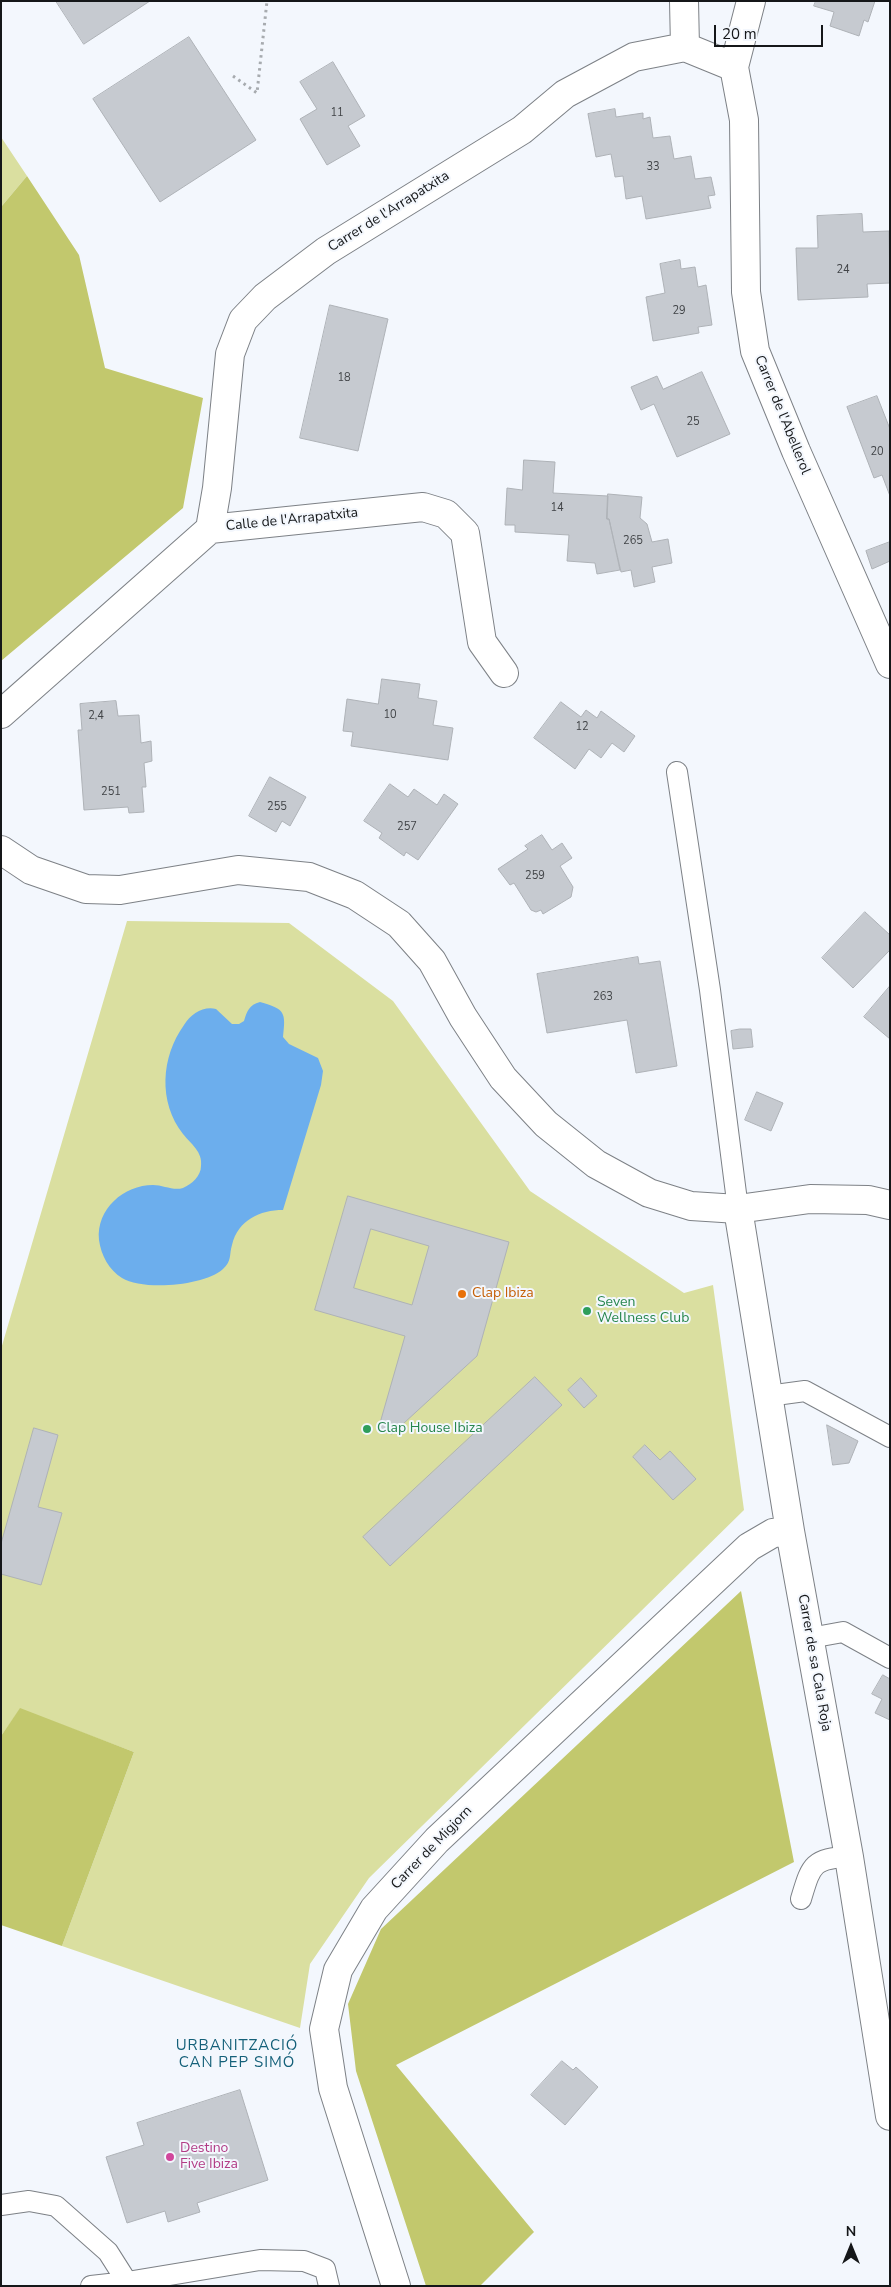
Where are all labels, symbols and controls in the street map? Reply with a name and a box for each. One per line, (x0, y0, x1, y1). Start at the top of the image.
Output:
scale bar (716, 15, 825, 47)
text: 20 m (722, 24, 757, 44)
house number: 11 (330, 106, 344, 120)
house number: 33 (646, 160, 660, 174)
street label: Carrer de l'Arrapatxita (325, 168, 453, 256)
house number: 24 (836, 263, 850, 277)
house number: 29 (672, 304, 686, 318)
street label: Carrer de l'Abellerol (750, 353, 814, 477)
house number: 18 (337, 371, 351, 385)
house number: 25 (686, 415, 700, 429)
house number: 20 (870, 445, 884, 459)
house number: 14 (550, 501, 564, 515)
street label: Calle de l'Arrapatxita (225, 505, 359, 535)
house number: 265 (623, 534, 643, 548)
house number: 10 (383, 708, 397, 722)
house number: 2,4 (88, 709, 104, 723)
house number: 12 (575, 720, 589, 734)
house number: 251 (101, 785, 121, 799)
house number: 255 (267, 800, 287, 814)
house number: 257 (397, 820, 417, 834)
house number: 259 (525, 869, 545, 883)
house number: 263 (593, 990, 613, 1004)
place label: Clap Ibiza (472, 1286, 534, 1302)
marker: Clap Ibiza (456, 1288, 468, 1300)
place label: Seven Wellness Club (597, 1295, 689, 1328)
marker: Seven Wellness Club (581, 1305, 593, 1317)
place label: Clap House Ibiza (377, 1421, 483, 1437)
marker: Clap House Ibiza (361, 1423, 373, 1435)
street label: Carrer de sa Cala Roja (794, 1593, 834, 1733)
street label: Carrer de Migjorn (388, 1803, 476, 1893)
district label: URBANITZACIÓ CAN PEP SIMÓ (174, 2037, 300, 2072)
place label: Destino Five Ibiza (180, 2141, 238, 2174)
marker: Destino Five Ibiza (164, 2151, 176, 2163)
north arrow (826, 2222, 876, 2272)
text: N (846, 2222, 856, 2241)

